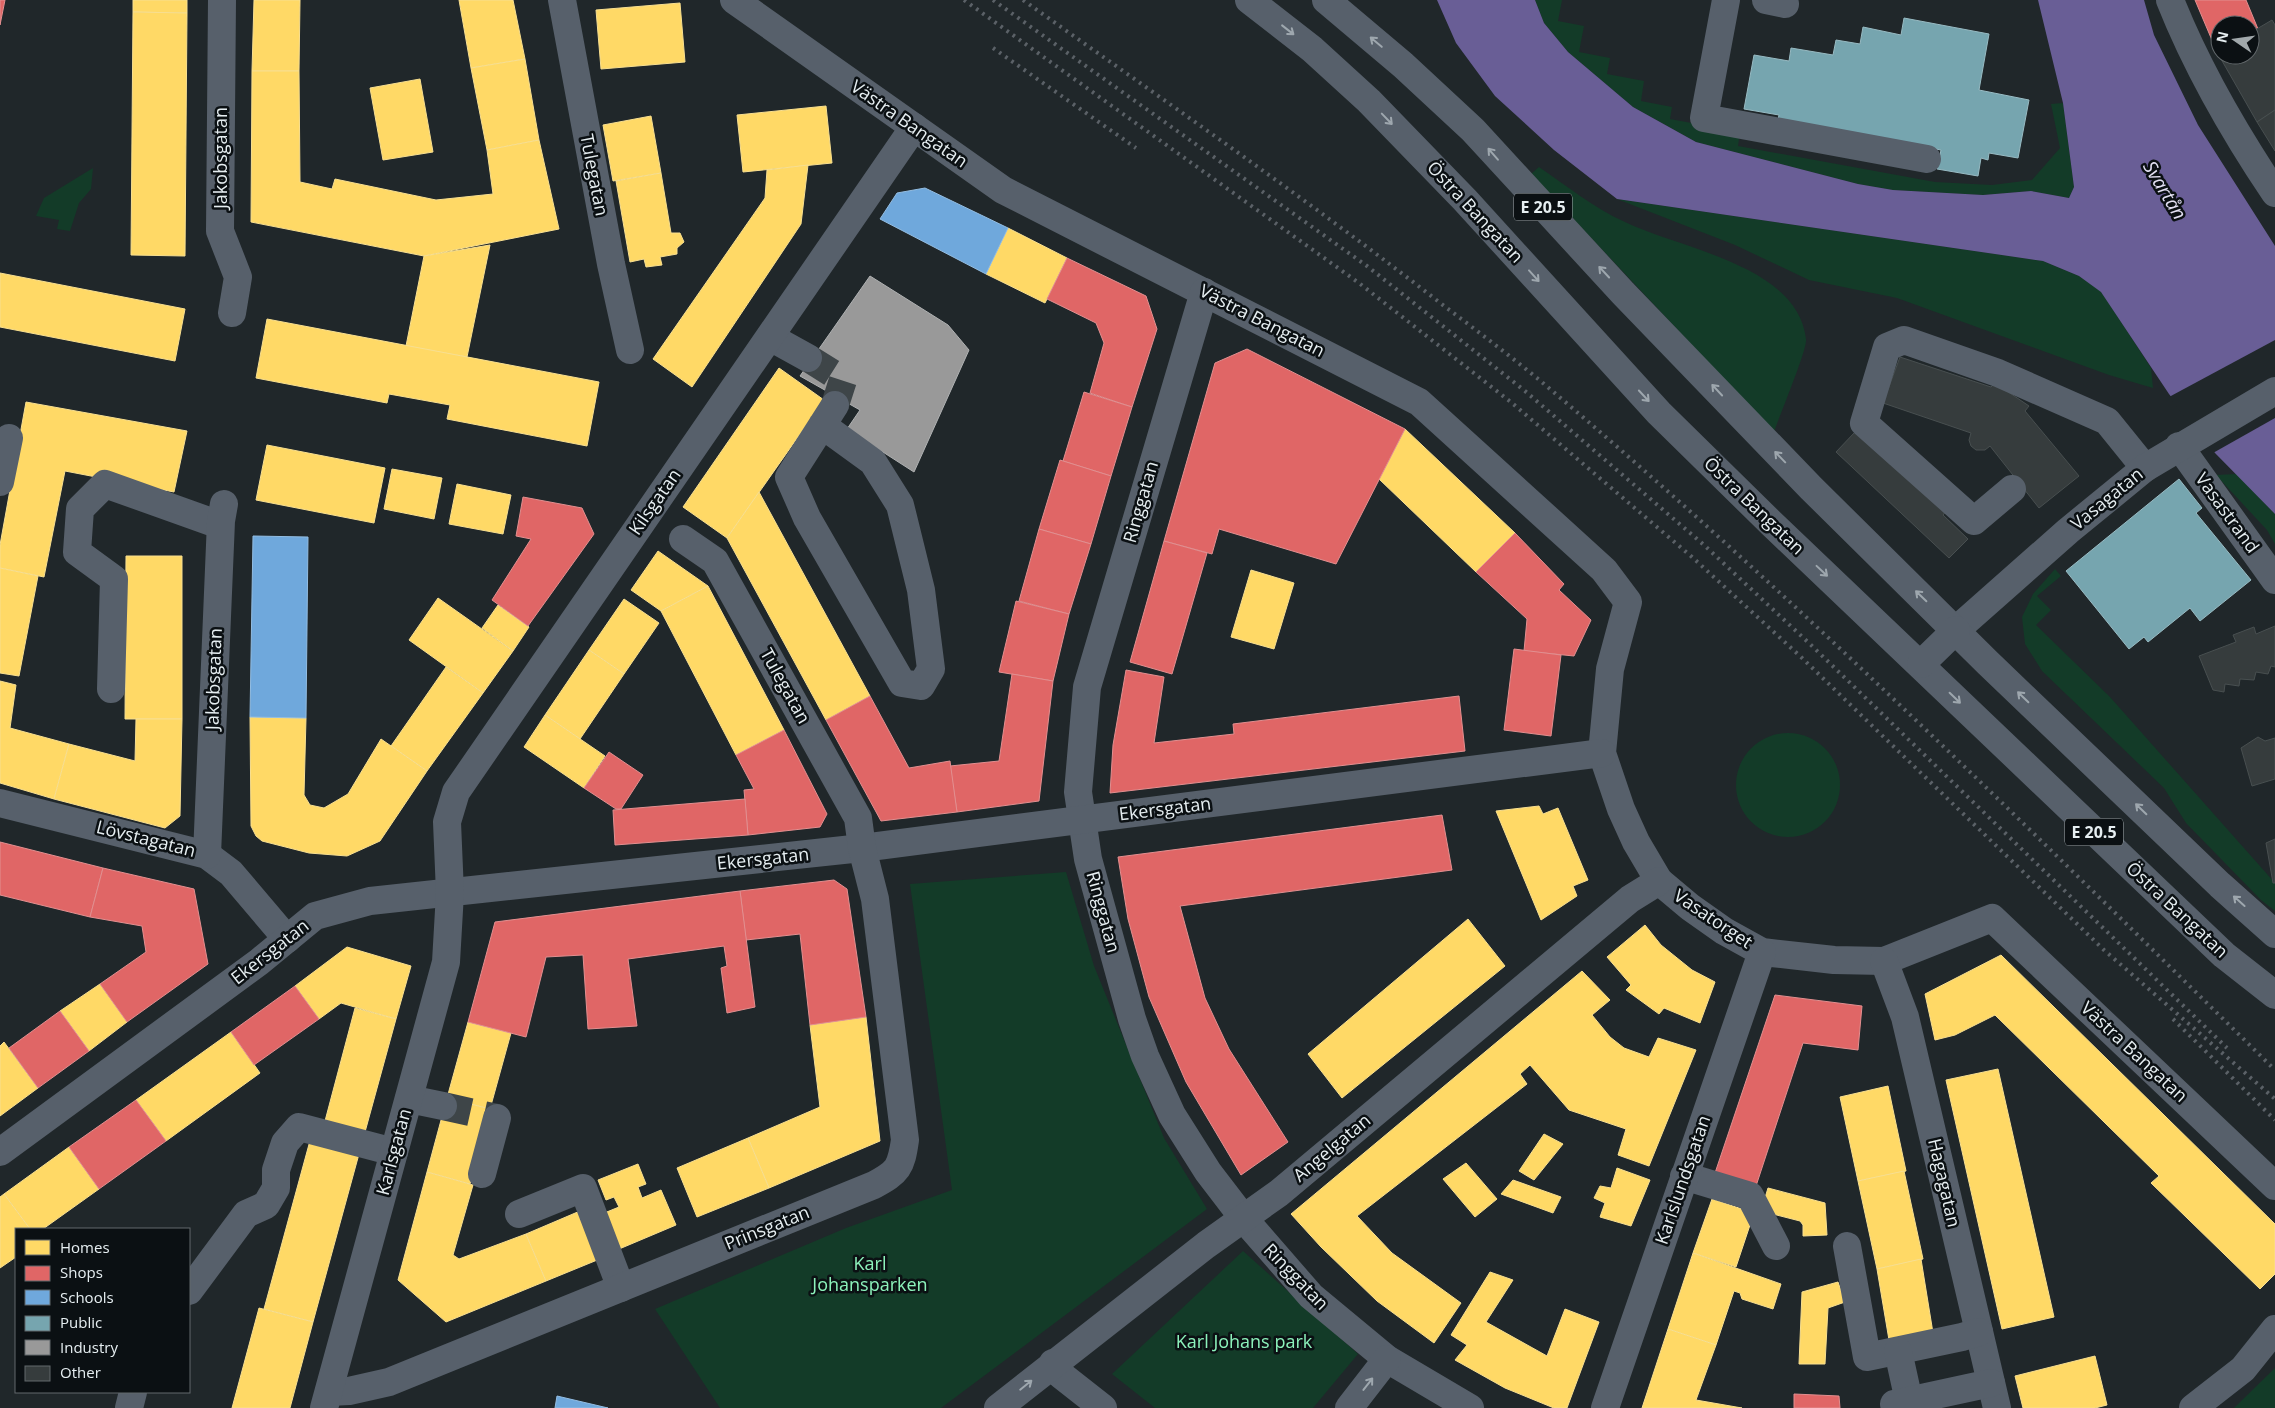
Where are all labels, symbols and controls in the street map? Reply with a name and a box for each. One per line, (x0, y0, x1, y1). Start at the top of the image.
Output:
north arrow (2210, 15, 2260, 65)
one-way arrow (1281, 25, 1295, 35)
text: N (2211, 29, 2232, 45)
one-way arrow (1369, 36, 1382, 47)
street label: Västra Bangatan (846, 74, 973, 172)
street label: Jakobsgatan (208, 107, 232, 211)
one-way arrow (1381, 113, 1393, 125)
street label: Tulegatan (575, 132, 615, 218)
one-way arrow (1487, 147, 1499, 160)
street label: Östra Bangatan (1422, 155, 1529, 267)
water label: Svartån (2137, 156, 2193, 224)
road number: E 20.5 (1514, 193, 1572, 220)
one-way arrow (1598, 266, 1610, 279)
one-way arrow (1528, 270, 1540, 282)
street label: Västra Bangatan (1196, 278, 1329, 362)
one-way arrow (1711, 383, 1723, 396)
one-way arrow (1638, 389, 1649, 402)
one-way arrow (1774, 450, 1786, 463)
street label: Östra Bangatan (1699, 451, 1810, 559)
street label: Ringgatan (1117, 458, 1163, 545)
street label: Vasagatan (2065, 462, 2148, 535)
street label: Kilsgatan (623, 463, 686, 539)
street label: Vasastrand (2191, 467, 2265, 557)
one-way arrow (1815, 565, 1828, 577)
one-way arrow (1915, 589, 1927, 602)
street label: Jakobsgatan (199, 628, 227, 732)
street label: Tulegatan (755, 643, 816, 728)
one-way arrow (2017, 691, 2030, 703)
one-way arrow (1949, 692, 1962, 704)
street label: Ekersgatan (1117, 790, 1212, 826)
one-way arrow (2134, 803, 2147, 815)
street label: Lövstagatan (94, 814, 198, 862)
road number: E 20.5 (2065, 819, 2123, 846)
street label: Ekersgatan (716, 841, 810, 875)
street label: Östra Bangatan (2122, 856, 2234, 963)
street label: Ringgatan (1082, 868, 1126, 955)
street label: Vasatorget (1669, 883, 1758, 953)
one-way arrow (2232, 896, 2245, 907)
street label: Ekersgatan (225, 913, 313, 989)
street label: Västra Bangatan (2076, 996, 2193, 1107)
street label: Karlsgatan (370, 1106, 416, 1198)
street label: Angelgatan (1288, 1108, 1375, 1187)
street label: Karlslundsgatan (1649, 1112, 1715, 1247)
street label: Hagagatan (1923, 1136, 1967, 1229)
street label: Prinsgatan (721, 1199, 813, 1255)
legend (15, 1228, 190, 1393)
text: Homes (60, 1237, 110, 1257)
street label: Ringgatan (1259, 1238, 1334, 1315)
park label: Karl Johansparken (810, 1251, 928, 1296)
text: Shops (60, 1262, 103, 1282)
text: Schools (60, 1287, 114, 1307)
text: Public (60, 1312, 102, 1332)
park label: Karl Johans park (1176, 1329, 1313, 1353)
text: Industry (60, 1337, 118, 1357)
text: Other (60, 1362, 101, 1382)
one-way arrow (1362, 1378, 1373, 1391)
one-way arrow (1019, 1380, 1032, 1391)

